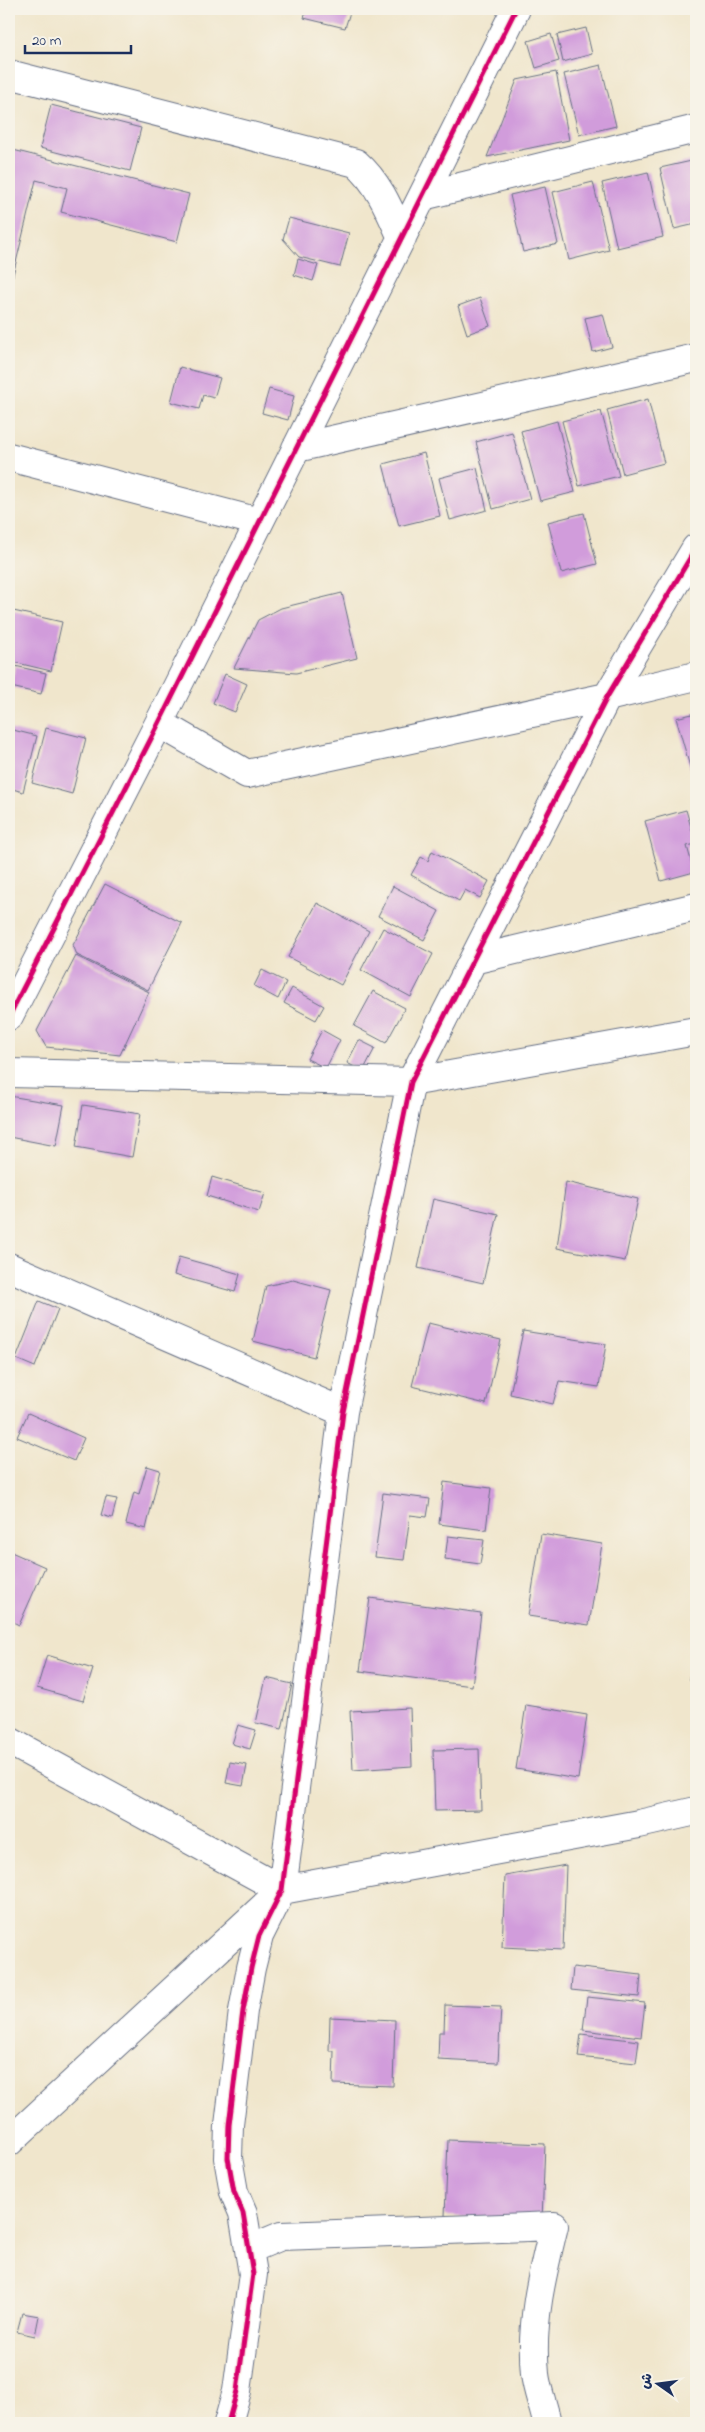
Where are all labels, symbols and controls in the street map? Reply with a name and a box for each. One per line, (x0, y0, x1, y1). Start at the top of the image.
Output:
scale bar (25, 22, 131, 54)
text: 20 m (32, 30, 62, 52)
north arrow (632, 2360, 682, 2410)
text: ش (635, 2371, 659, 2391)

